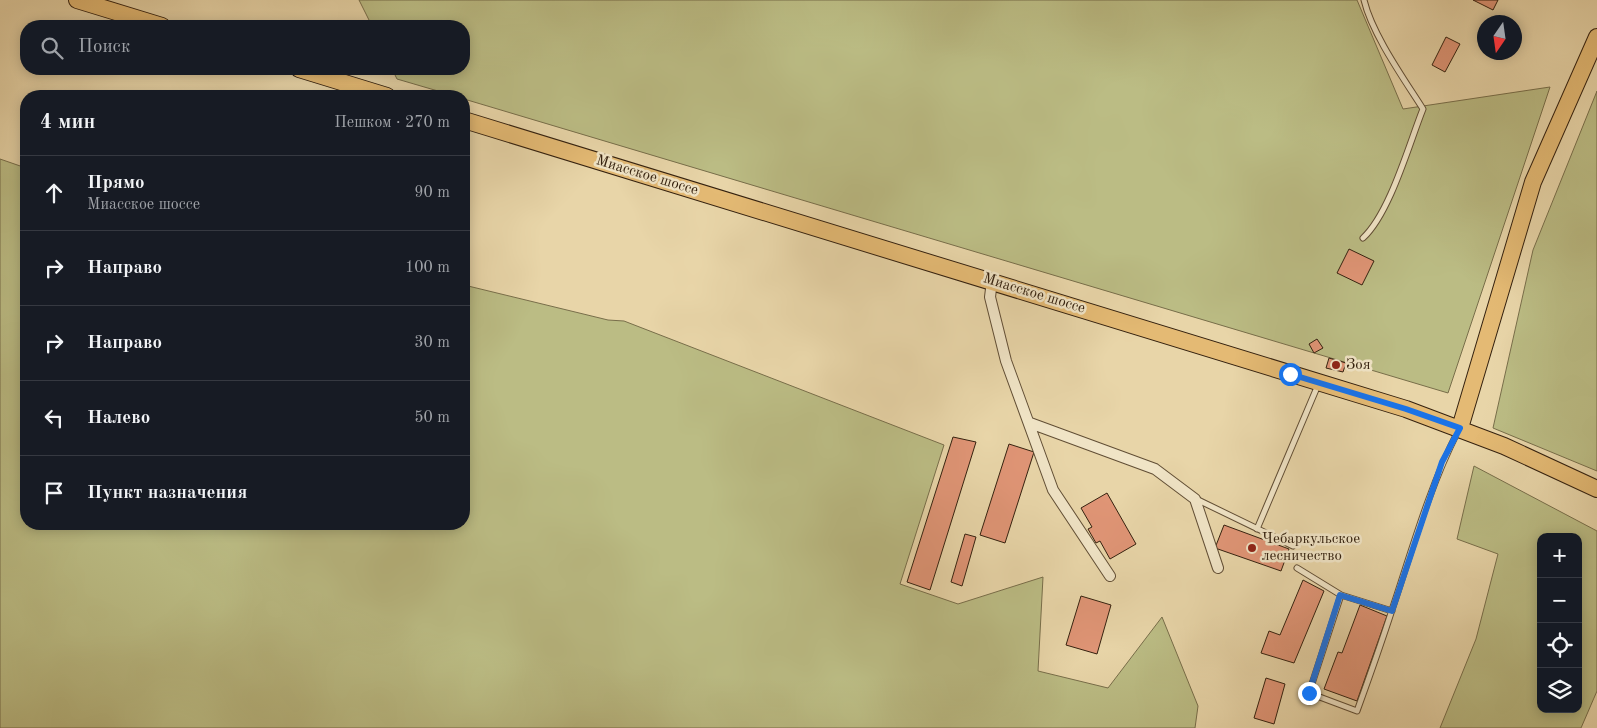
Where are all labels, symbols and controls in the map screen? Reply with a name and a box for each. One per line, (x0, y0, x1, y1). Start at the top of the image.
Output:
north arrow (1477, 15, 1522, 60)
search box (20, 20, 470, 75)
icon: search (38, 34, 66, 62)
text: Поиск (78, 38, 130, 57)
text: 4 мин (40, 112, 95, 133)
text: Пешком · 270 m (334, 115, 450, 131)
street label: Миасское шоссе (594, 153, 700, 199)
text: Прямо (87, 174, 145, 193)
icon: ahead (40, 179, 68, 207)
text: 90 m (414, 185, 450, 201)
text: Миасское шоссе (87, 197, 200, 213)
icon: right (40, 254, 68, 282)
text: Направо (87, 259, 162, 278)
text: 100 m (405, 260, 450, 276)
street label: Миасское шоссе (981, 271, 1087, 317)
icon: right (40, 329, 68, 357)
text: Направо (87, 334, 162, 353)
text: 30 m (414, 335, 450, 351)
place label: Зоя (1346, 358, 1371, 373)
marker: Зоя (1330, 359, 1342, 371)
route start (1279, 363, 1302, 386)
icon: left (40, 404, 68, 432)
text: Налево (87, 409, 150, 428)
text: 50 m (414, 410, 450, 426)
icon: arrive (40, 479, 68, 507)
text: Пункт назначения (87, 484, 247, 503)
place label: Чебаркульское лесничество (1262, 532, 1360, 564)
map controls (1537, 533, 1582, 713)
button: + (1537, 533, 1582, 578)
marker: Чебаркульское лесничество (1246, 542, 1258, 554)
button: − (1537, 578, 1582, 623)
button: locate (1537, 623, 1582, 668)
button: layers (1537, 668, 1582, 713)
route end (1298, 682, 1321, 705)

